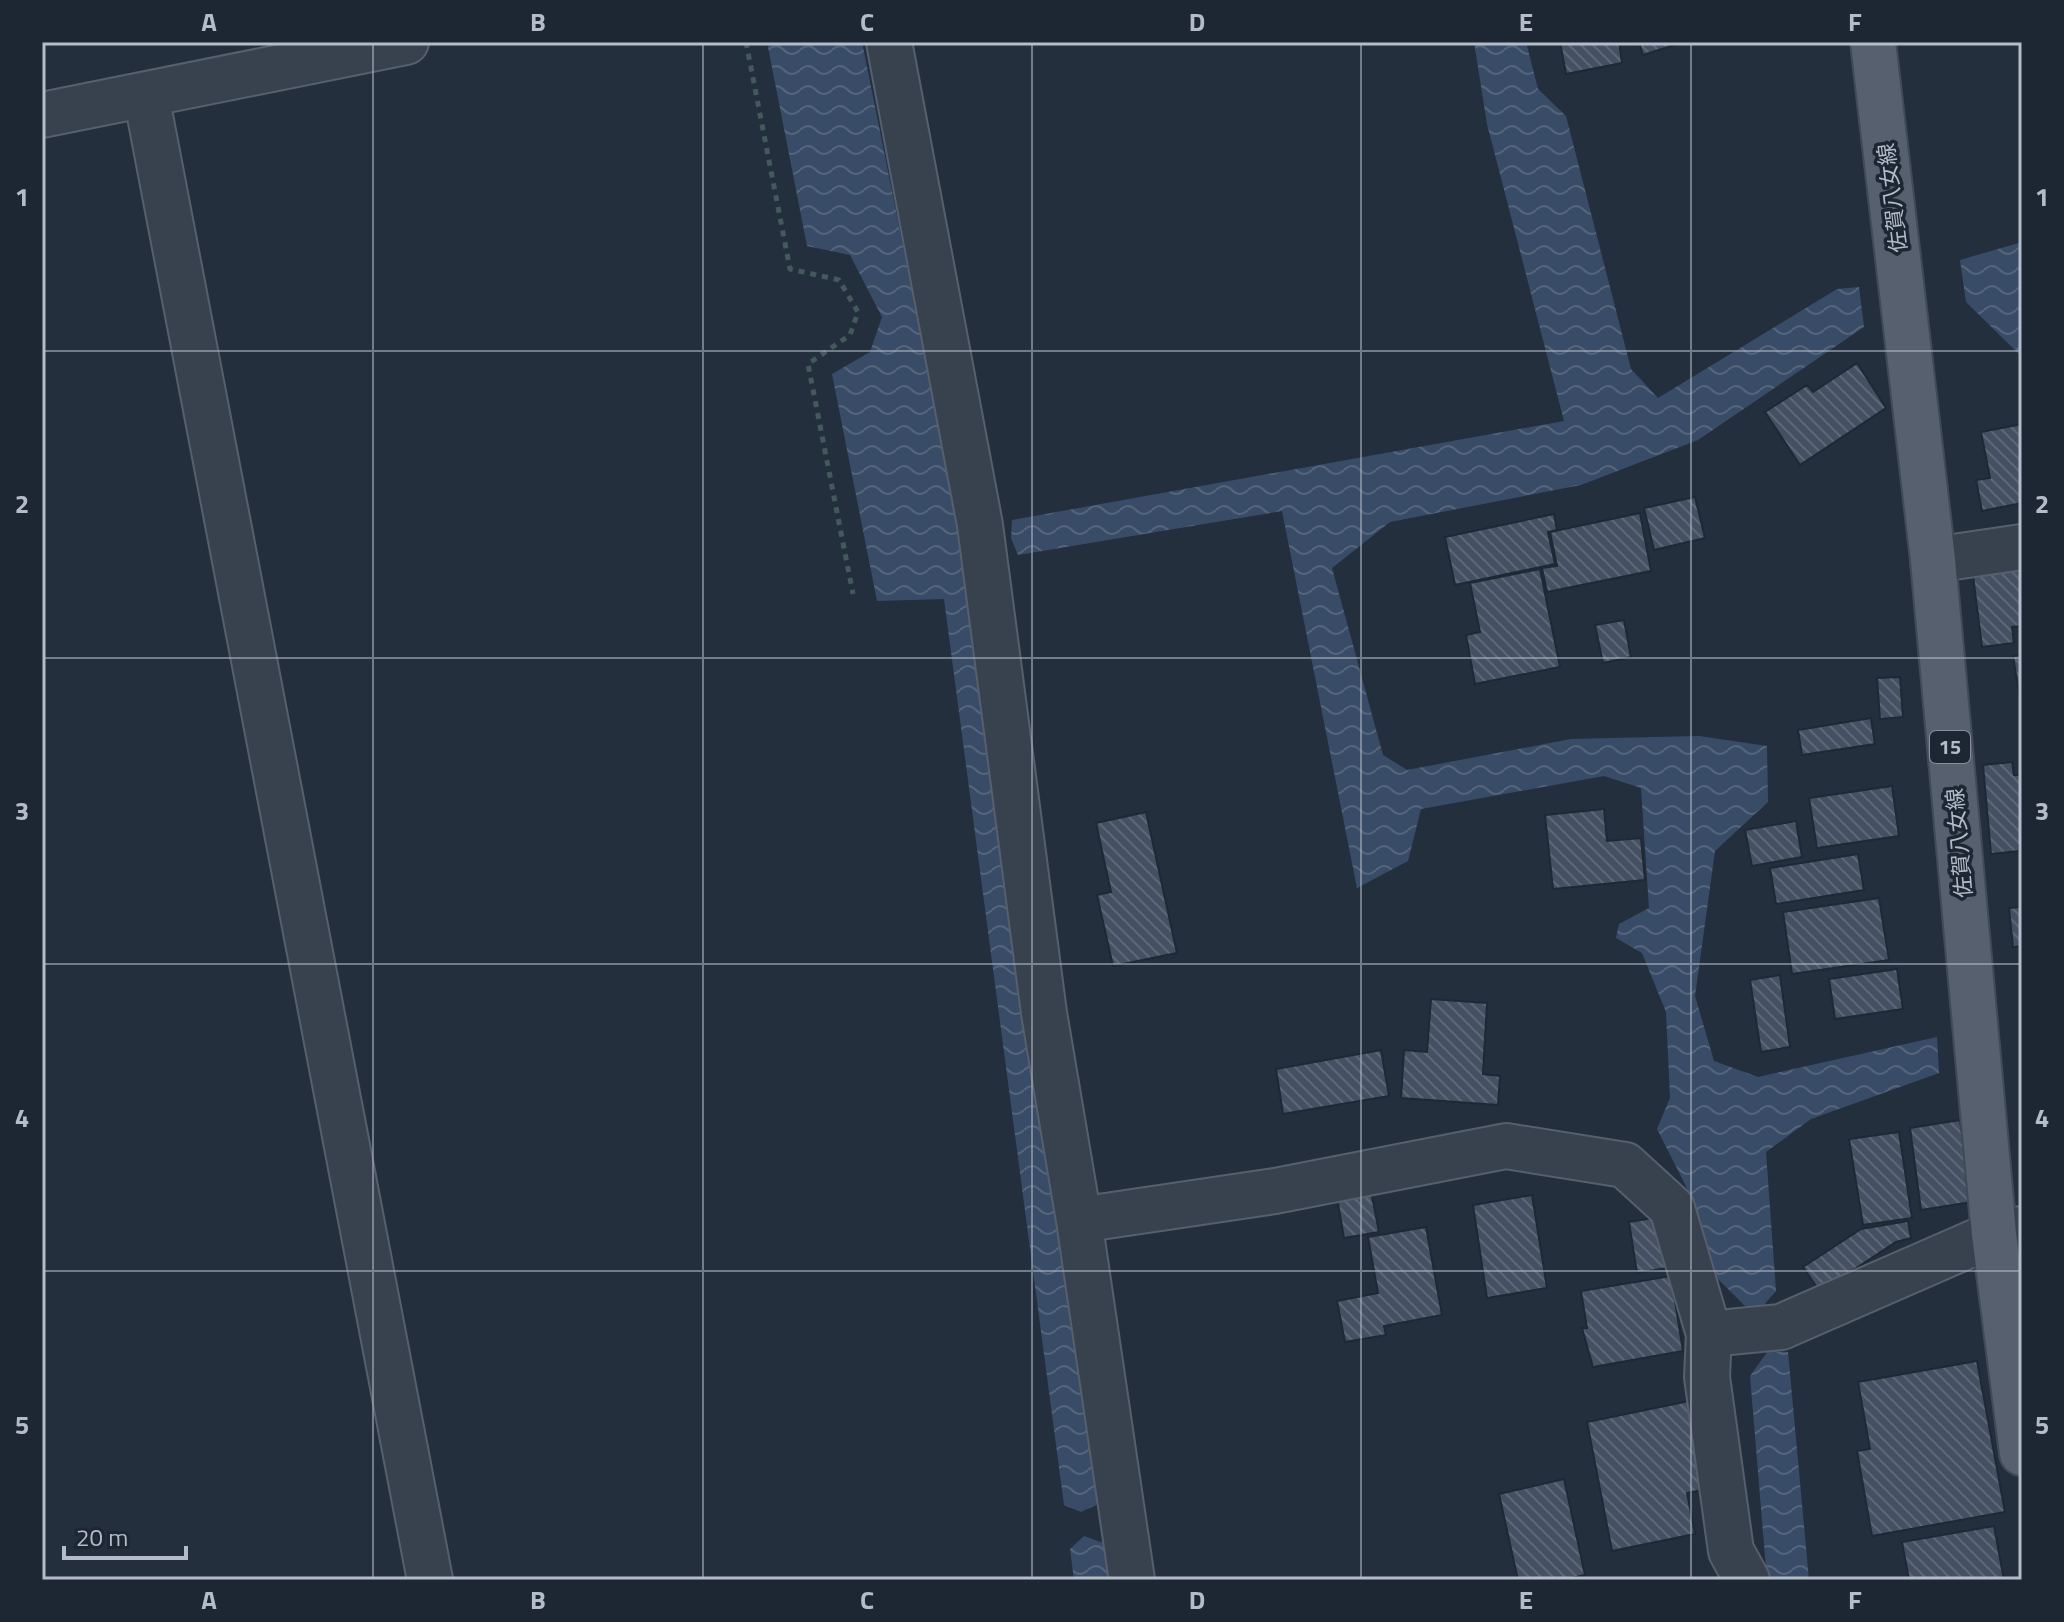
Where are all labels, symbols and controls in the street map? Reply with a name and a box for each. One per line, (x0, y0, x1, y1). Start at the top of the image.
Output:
text: A (201, 2, 217, 41)
text: B (530, 2, 546, 41)
text: C (860, 2, 874, 41)
text: D (1189, 2, 1205, 41)
text: E (1519, 2, 1533, 41)
text: F (1848, 2, 1862, 41)
street label: 佐賀八女線 (1868, 141, 1916, 255)
text: 1 (15, 177, 29, 216)
text: 1 (2035, 177, 2049, 216)
text: 2 (15, 484, 29, 523)
text: 2 (2035, 484, 2049, 523)
road number: 15 (1930, 731, 1970, 763)
street label: 佐賀八女線 (1937, 787, 1981, 899)
text: 3 (15, 791, 29, 830)
text: 3 (2035, 791, 2049, 830)
text: 4 (15, 1098, 29, 1137)
text: 4 (2035, 1098, 2049, 1137)
text: 5 (15, 1405, 29, 1444)
text: 5 (2035, 1405, 2049, 1444)
scale bar (64, 1510, 186, 1560)
text: 20 m (76, 1519, 128, 1555)
text: A (201, 1580, 217, 1619)
text: B (530, 1580, 546, 1619)
text: C (860, 1580, 874, 1619)
text: D (1189, 1580, 1205, 1619)
text: E (1519, 1580, 1533, 1619)
text: F (1848, 1580, 1862, 1619)

